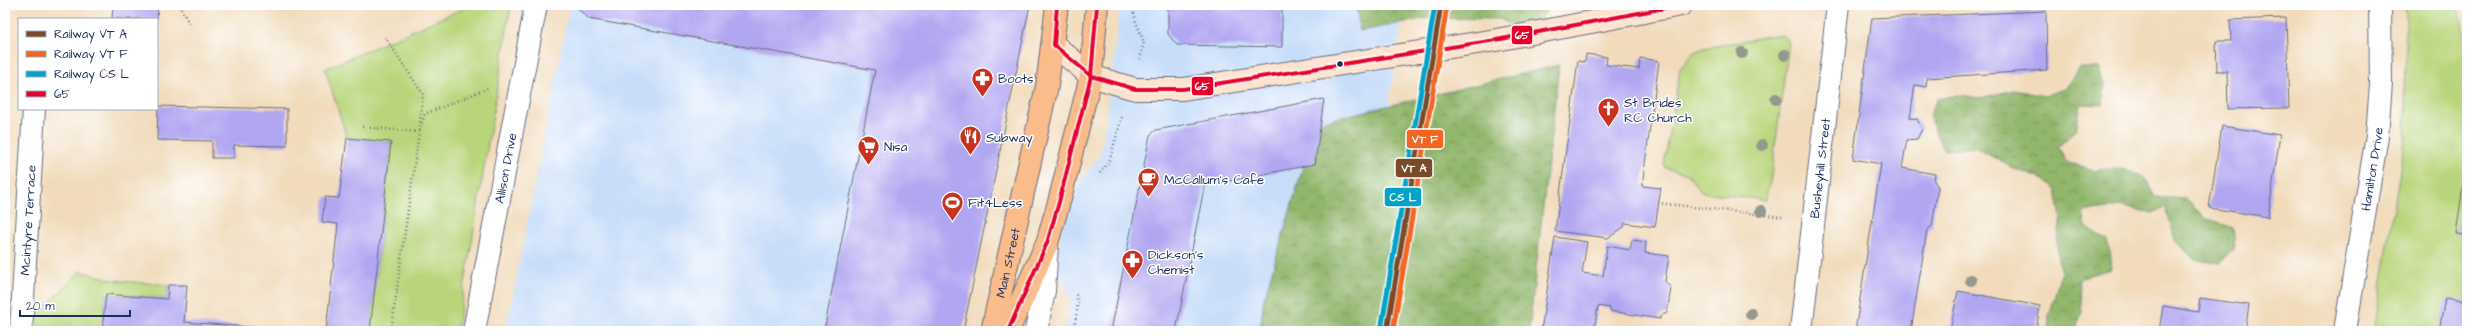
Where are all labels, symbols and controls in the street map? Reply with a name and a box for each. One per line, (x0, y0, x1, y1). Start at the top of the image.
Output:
legend (18, 18, 158, 110)
line badge: 65 (1511, 25, 1533, 45)
text: Railway VT A (54, 26, 127, 44)
text: 65 (1515, 28, 1530, 43)
text: Railway VT F (54, 46, 128, 64)
unlabelled marker (1335, 59, 1345, 69)
pharmacy icon: Boots (970, 65, 996, 98)
text: Railway CS L (54, 66, 130, 84)
place label: Boots (998, 70, 1034, 88)
line badge: 65 (1191, 76, 1214, 96)
text: 65 (1195, 79, 1210, 94)
text: 65 (54, 86, 71, 103)
place label: St Brides RC Church (1624, 94, 1692, 127)
church icon: St Brides RC Church (1596, 96, 1622, 129)
street label: Busheyhill Street (1806, 116, 1835, 219)
restaurant icon: Subway (958, 124, 984, 157)
street label: Hamilton Drive (2357, 127, 2388, 212)
place label: Subway (986, 129, 1033, 148)
line badge: VT F (1406, 129, 1444, 149)
street label: Allison Drive (490, 131, 522, 205)
text: VT F (1411, 132, 1438, 147)
supermarket icon: Nisa (856, 133, 882, 166)
place label: Nisa (884, 138, 908, 156)
line badge: VT A (1395, 158, 1433, 178)
text: VT A (1400, 161, 1428, 176)
street label: Mcintyre Terrace (16, 164, 41, 276)
cafe icon: McCallum's Cafe (1136, 166, 1162, 199)
place label: McCallum's Cafe (1164, 171, 1264, 189)
line badge: CS L (1384, 187, 1422, 207)
sports icon: Fit4Less (940, 189, 966, 222)
text: CS L (1390, 190, 1417, 205)
place label: Fit4Less (968, 194, 1023, 212)
street label: Main Street (992, 225, 1025, 300)
place label: Dickson's Chemist (1148, 246, 1204, 279)
pharmacy icon: Dickson's Chemist (1120, 248, 1146, 281)
scale bar (20, 292, 130, 318)
text: 20 m (26, 298, 55, 315)

